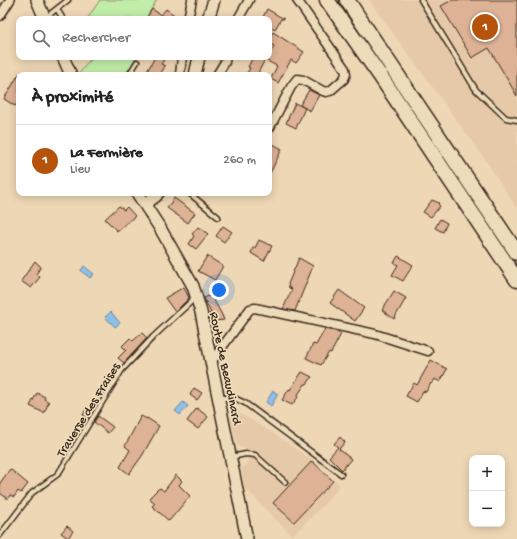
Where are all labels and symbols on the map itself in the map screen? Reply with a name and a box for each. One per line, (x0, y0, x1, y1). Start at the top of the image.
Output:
pin: 1 (472, 12, 498, 42)
your location (209, 280, 229, 300)
street label: Route de Beaudinard (205, 311, 244, 428)
street label: Traverse des Fraises (54, 359, 125, 461)

